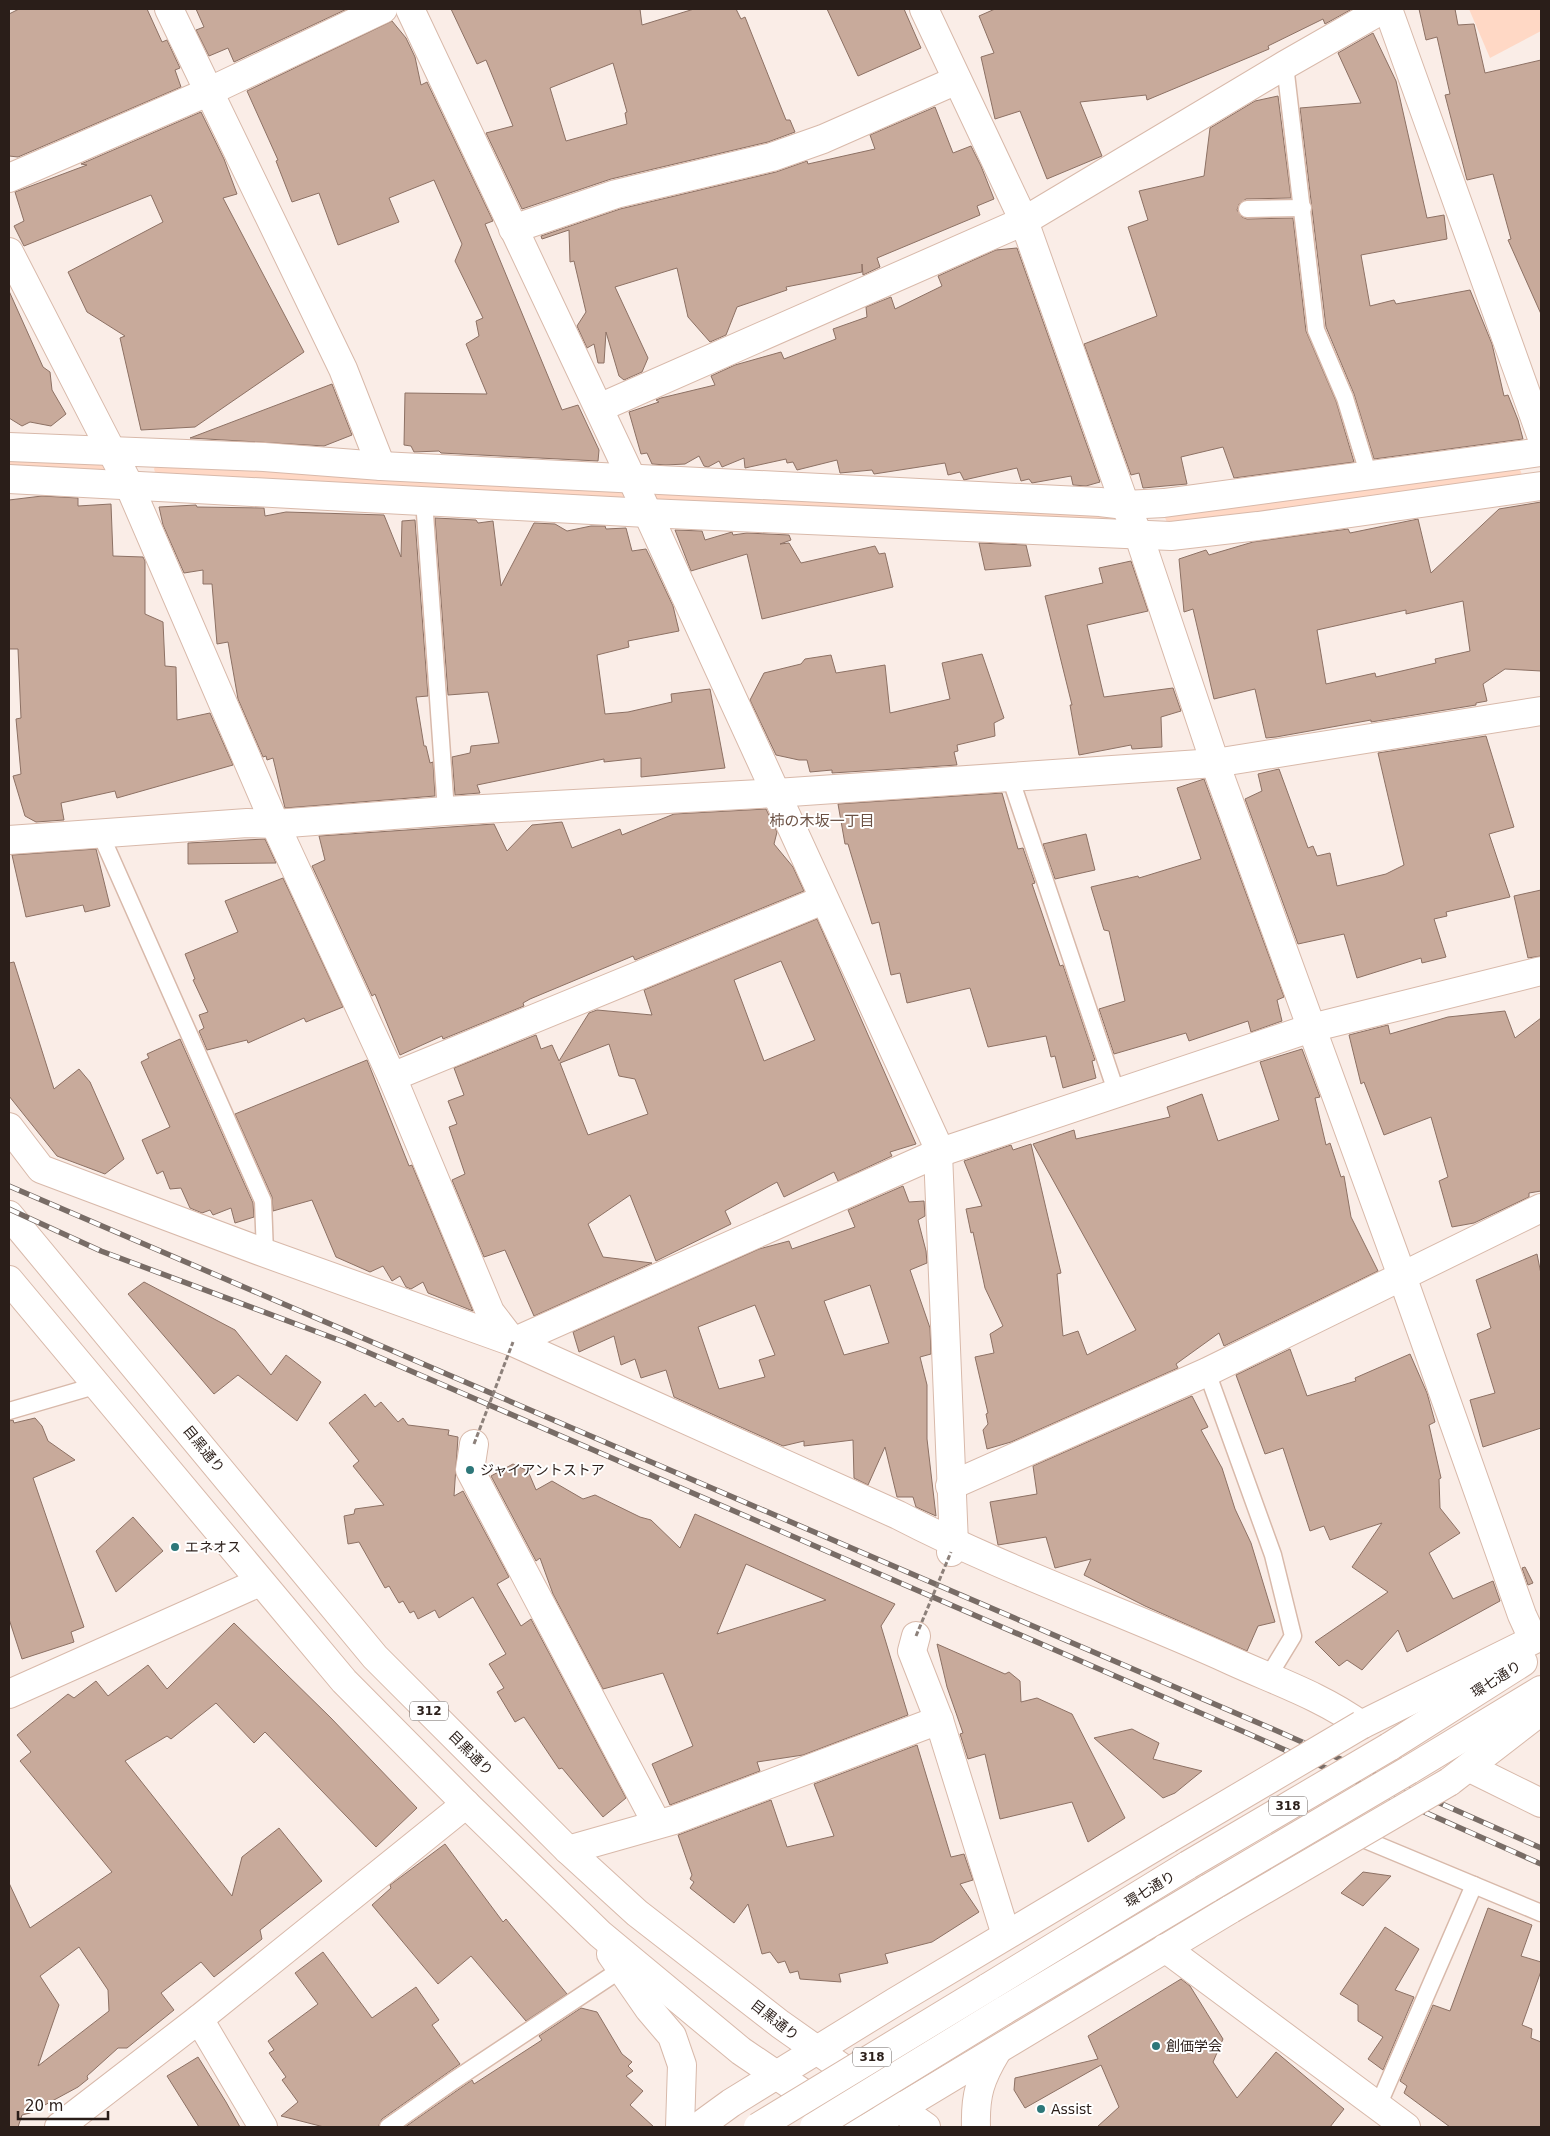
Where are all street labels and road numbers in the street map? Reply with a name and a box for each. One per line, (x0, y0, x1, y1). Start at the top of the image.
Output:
street label: 目黒通り (180, 1422, 228, 1476)
street label: 環七通り (1468, 1657, 1524, 1701)
road number: 312 (410, 1702, 448, 1720)
street label: 目黒通り (446, 1728, 496, 1778)
road number: 318 (1269, 1796, 1307, 1815)
street label: 環七通り (1122, 1868, 1178, 1910)
street label: 目黒通り (748, 1996, 802, 2044)
road number: 318 (853, 2048, 891, 2066)

